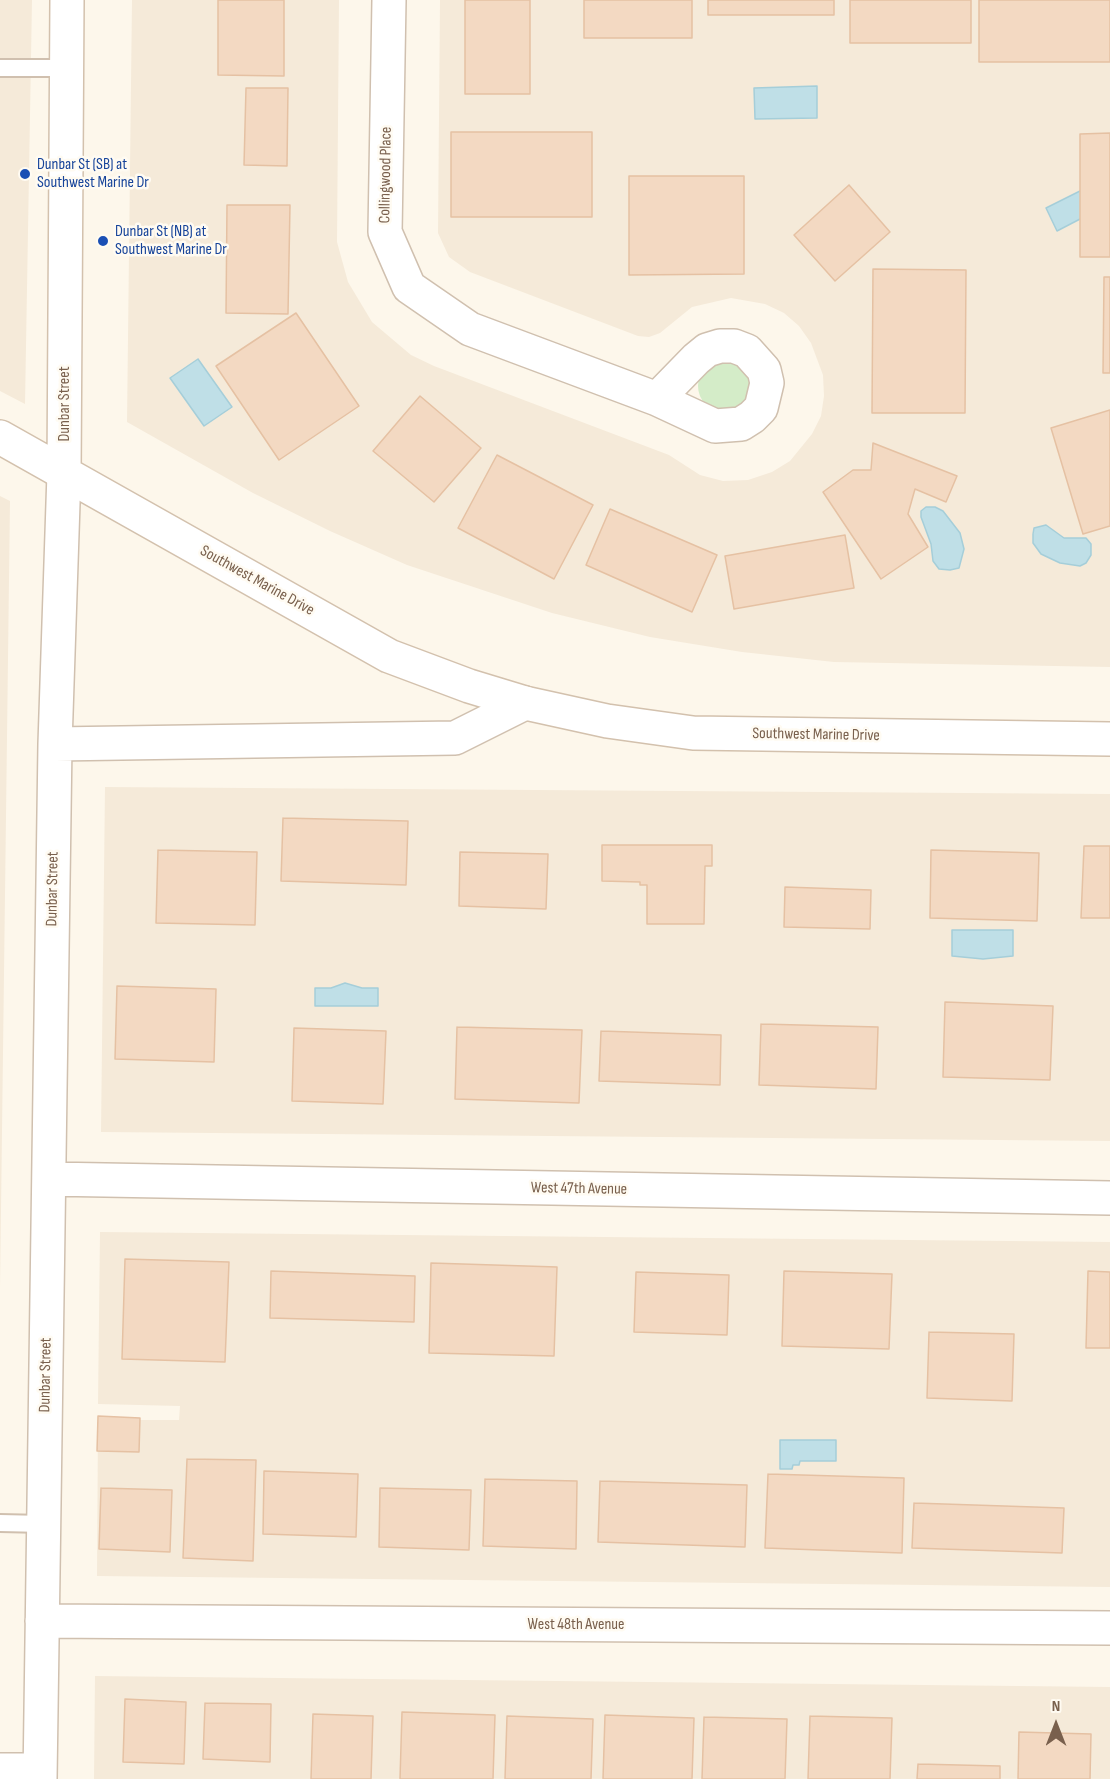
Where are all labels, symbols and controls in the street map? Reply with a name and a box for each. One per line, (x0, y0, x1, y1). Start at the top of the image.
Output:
street label: Collingwood Place (376, 126, 396, 224)
place label: Dunbar St (SB) at Southwest Marine Dr (37, 155, 149, 193)
marker: Dunbar St (SB) at Southwest Marine Dr (18, 167, 32, 181)
place label: Dunbar St (NB) at Southwest Marine Dr (115, 222, 227, 260)
marker: Dunbar St (NB) at Southwest Marine Dr (96, 234, 110, 248)
street label: Dunbar Street (55, 366, 75, 442)
street label: Southwest Marine Drive (197, 542, 317, 620)
street label: Southwest Marine Drive (752, 724, 880, 746)
street label: Dunbar Street (43, 851, 63, 927)
street label: West 47th Avenue (531, 1179, 627, 1199)
street label: Dunbar Street (36, 1337, 56, 1413)
street label: West 48th Avenue (528, 1615, 624, 1635)
north arrow (1026, 1695, 1086, 1755)
text: N (1052, 1697, 1060, 1716)

